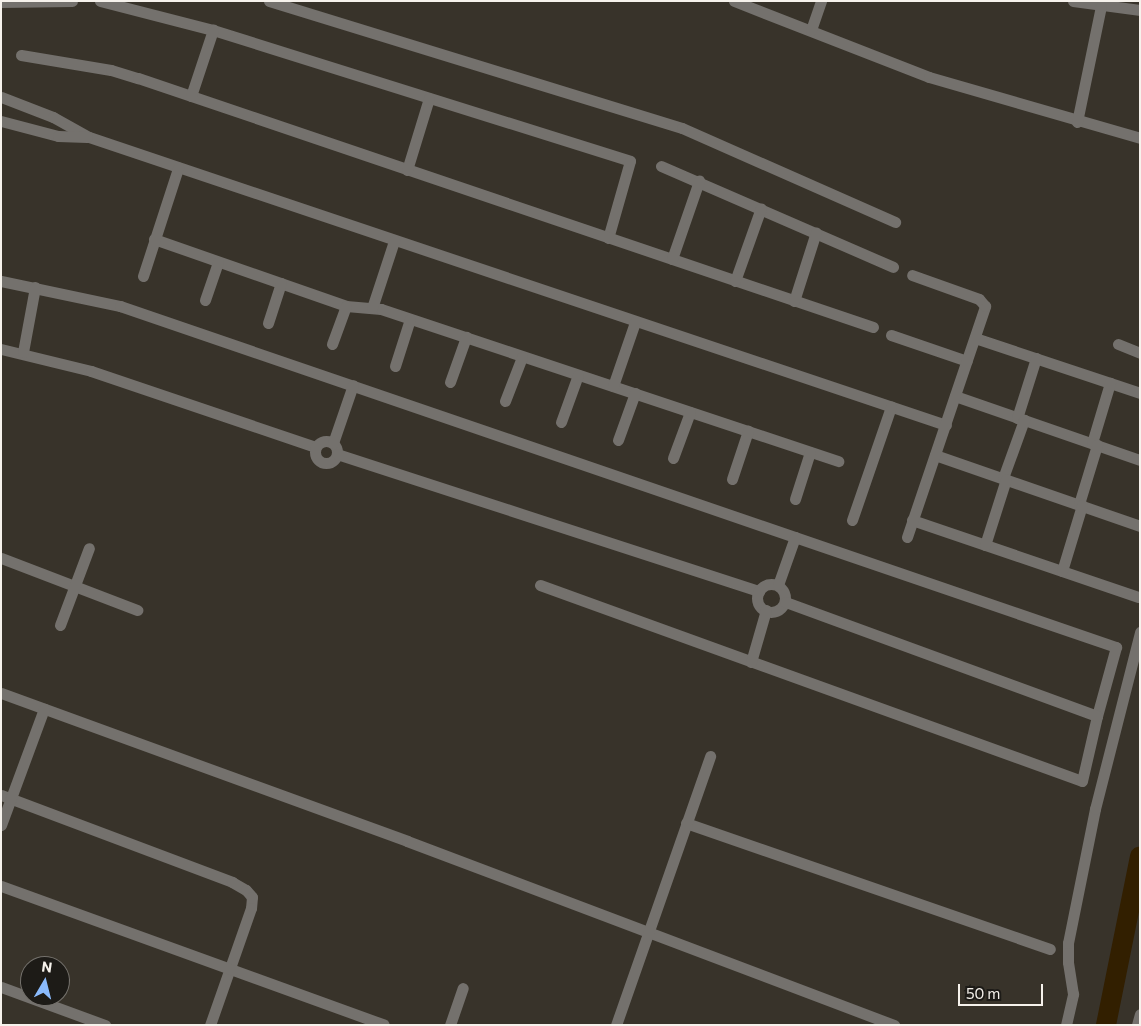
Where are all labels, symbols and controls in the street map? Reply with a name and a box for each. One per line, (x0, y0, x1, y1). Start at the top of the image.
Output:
north arrow (20, 956, 70, 1006)
text: N (41, 957, 53, 976)
scale bar (961, 974, 1046, 1006)
text: 50 m (966, 984, 1000, 1002)

